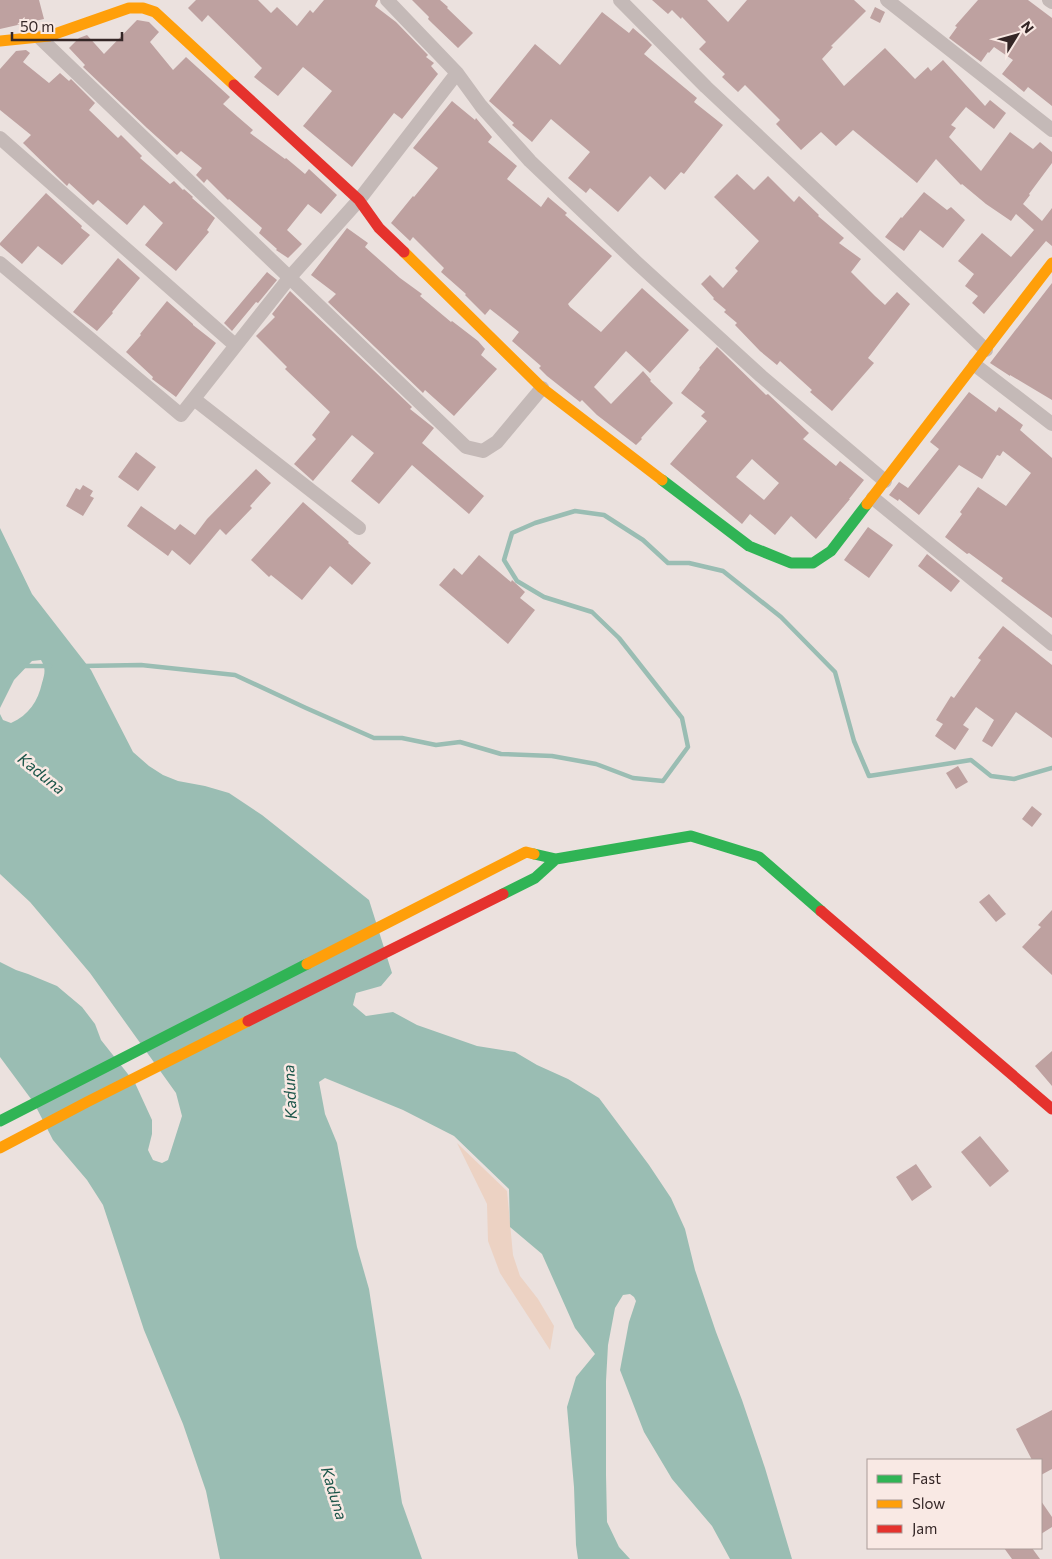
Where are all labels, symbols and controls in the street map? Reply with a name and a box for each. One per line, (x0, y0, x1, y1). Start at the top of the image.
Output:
scale bar (12, 10, 122, 42)
north arrow (992, 10, 1042, 60)
text: 50 m (20, 17, 54, 35)
text: N (1018, 18, 1038, 36)
water label: Kaduna (15, 748, 69, 798)
water label: Kaduna (278, 1064, 300, 1120)
legend (867, 1459, 1042, 1549)
water label: Kaduna (318, 1464, 352, 1522)
text: Fast (912, 1469, 941, 1487)
text: Slow (912, 1494, 945, 1512)
text: Jam (912, 1519, 937, 1537)

